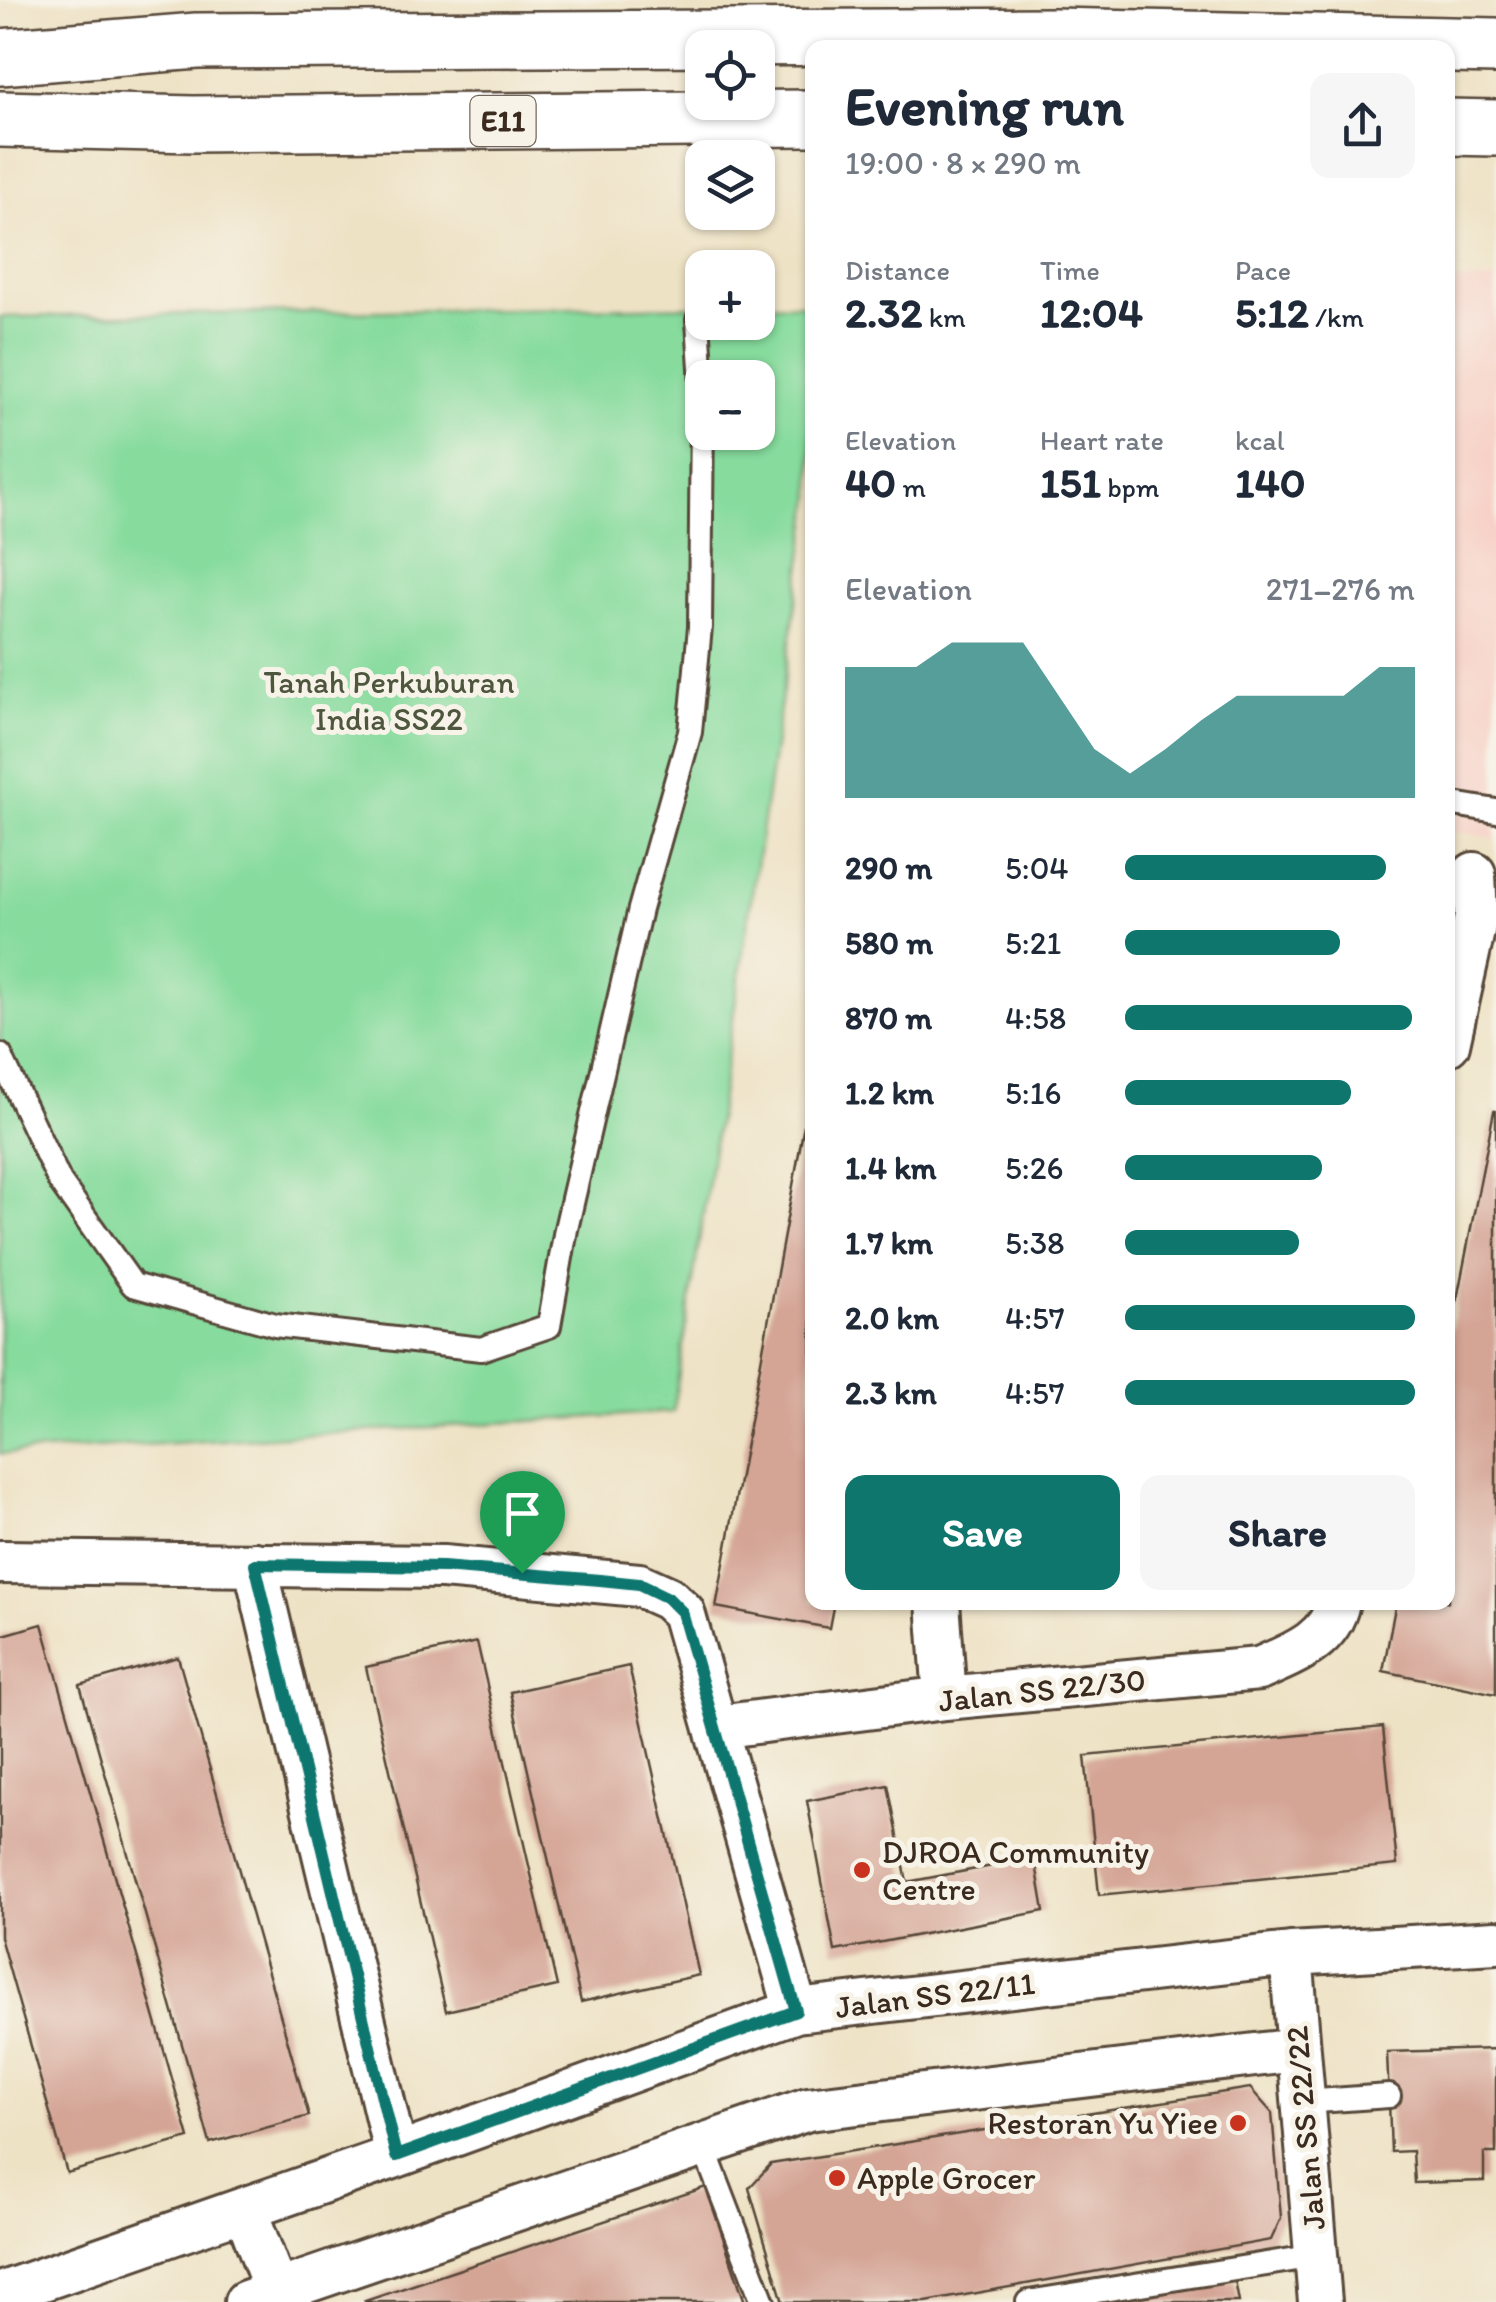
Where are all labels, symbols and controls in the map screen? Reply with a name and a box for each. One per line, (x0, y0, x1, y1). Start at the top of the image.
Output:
map controls (685, 30, 775, 450)
button: locate (685, 30, 775, 120)
text: Evening run (845, 73, 1124, 139)
button: share (1310, 73, 1415, 178)
road number: E11 (470, 96, 536, 146)
button: layers (685, 140, 775, 230)
text: 19:00 · 8 × 290 m (845, 144, 1081, 182)
button: + (685, 250, 775, 340)
text: Distance (845, 253, 950, 287)
text: Time (1040, 253, 1100, 287)
text: Pace (1235, 253, 1291, 287)
text: 2.32 (845, 287, 922, 338)
text: 12:04 (1040, 287, 1143, 338)
text: 5:12 (1235, 287, 1309, 338)
text: km (922, 300, 966, 334)
text: /km (1309, 300, 1364, 334)
button: − (685, 360, 775, 450)
text: Elevation (845, 423, 956, 457)
text: Heart rate (1040, 423, 1164, 457)
text: kcal (1235, 423, 1285, 457)
text: 40 (845, 457, 896, 508)
text: 151 (1040, 457, 1101, 508)
text: 140 (1235, 457, 1306, 508)
text: m (896, 470, 926, 504)
text: bpm (1101, 470, 1159, 504)
text: Elevation (845, 570, 972, 608)
text: 271–276 m (1266, 570, 1415, 608)
park label: Tanah Perkuburan India SS22 (264, 663, 514, 738)
text: 290 m (845, 849, 932, 887)
text: 5:04 (1005, 849, 1069, 887)
text: 580 m (845, 924, 933, 962)
text: 5:21 (1005, 924, 1061, 962)
text: 870 m (845, 999, 932, 1037)
text: 4:58 (1005, 999, 1066, 1037)
text: 1.2 km (845, 1074, 934, 1112)
text: 5:16 (1005, 1074, 1061, 1112)
text: 1.4 km (845, 1149, 936, 1187)
text: 5:26 (1005, 1149, 1063, 1187)
text: 1.7 km (845, 1224, 933, 1262)
text: 5:38 (1005, 1224, 1065, 1262)
text: 2.0 km (845, 1299, 939, 1337)
text: 4:57 (1005, 1299, 1065, 1337)
text: 2.3 km (845, 1374, 937, 1412)
text: 4:57 (1005, 1374, 1065, 1412)
pin (480, 1471, 565, 1574)
button: Save (845, 1475, 1120, 1590)
button: Share (1140, 1475, 1415, 1590)
icon: arrive (495, 1486, 550, 1541)
street label: Jalan SS 22/30 (937, 1660, 1147, 1720)
place label: DJROA Community Centre (882, 1833, 1149, 1908)
marker: DJROA Community Centre (851, 1859, 873, 1881)
street label: Jalan SS 22/11 (833, 1964, 1037, 2026)
street label: Jalan SS 22/22 (1277, 2024, 1333, 2232)
place label: Restoran Yu Yiee (988, 2104, 1218, 2142)
marker: Restoran Yu Yiee (1227, 2112, 1249, 2134)
place label: Apple Grocer (857, 2159, 1036, 2197)
marker: Apple Grocer (826, 2167, 848, 2189)

